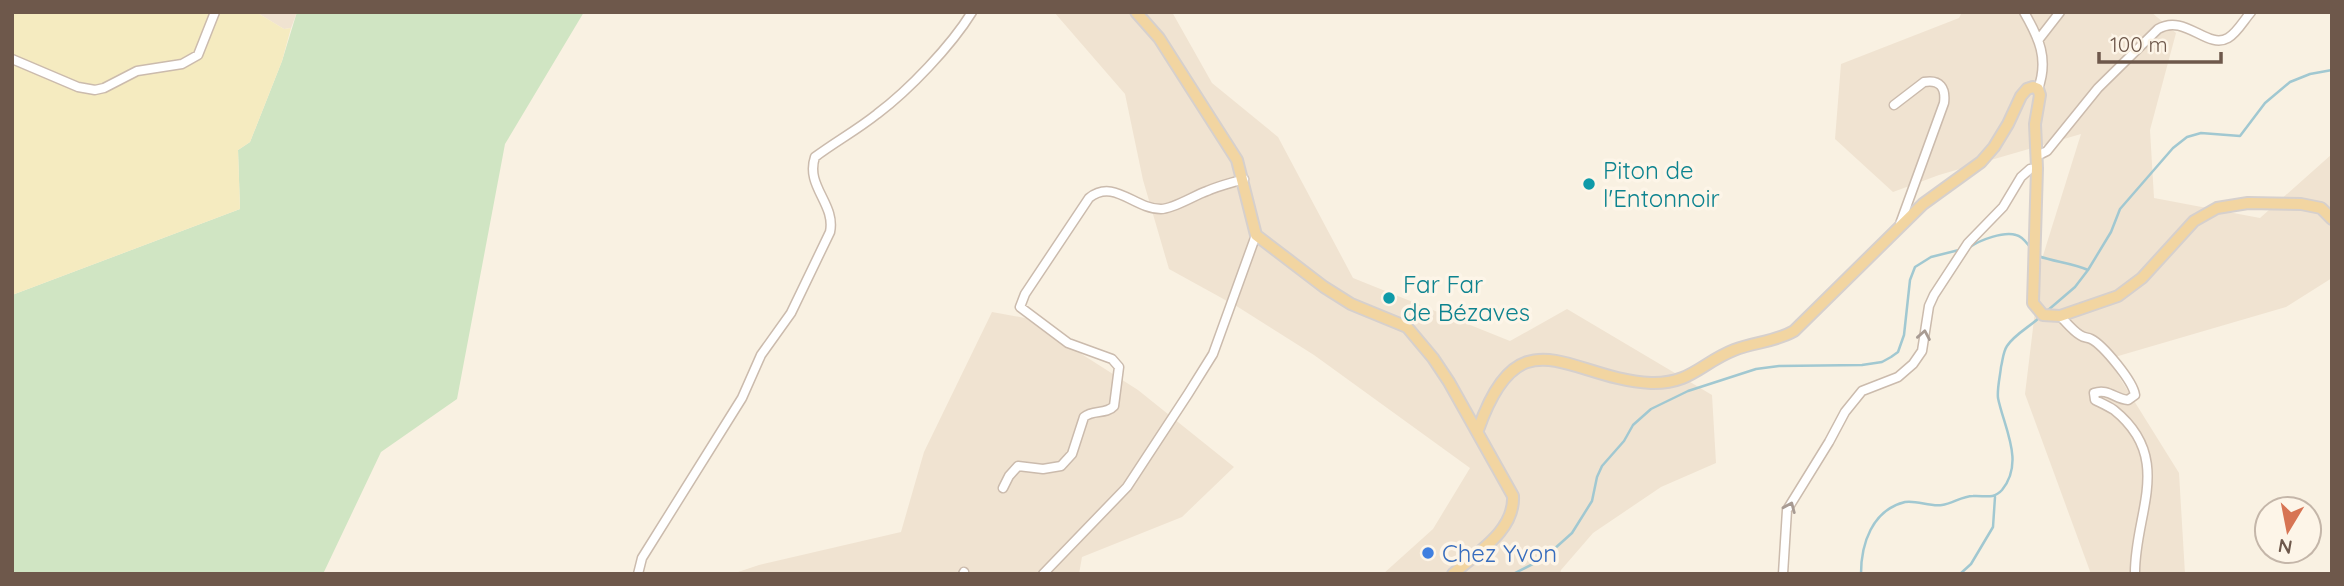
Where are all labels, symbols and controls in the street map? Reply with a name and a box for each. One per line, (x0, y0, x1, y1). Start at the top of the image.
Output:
scale bar (2099, 21, 2222, 65)
text: 100 m (2110, 31, 2168, 57)
place label: Piton de l'Entonnoir (1603, 155, 1720, 213)
marker: Piton de l'Entonnoir (1581, 176, 1597, 192)
place label: Far Far de Bézaves (1403, 269, 1530, 327)
marker: Far Far de Bézaves (1381, 290, 1397, 306)
one-way arrow (1916, 329, 1931, 341)
north arrow (2253, 495, 2323, 565)
one-way arrow (1782, 502, 1796, 514)
text: N (2276, 534, 2294, 560)
place label: Chez Yvon (1442, 538, 1557, 568)
marker: Chez Yvon (1420, 545, 1436, 561)

